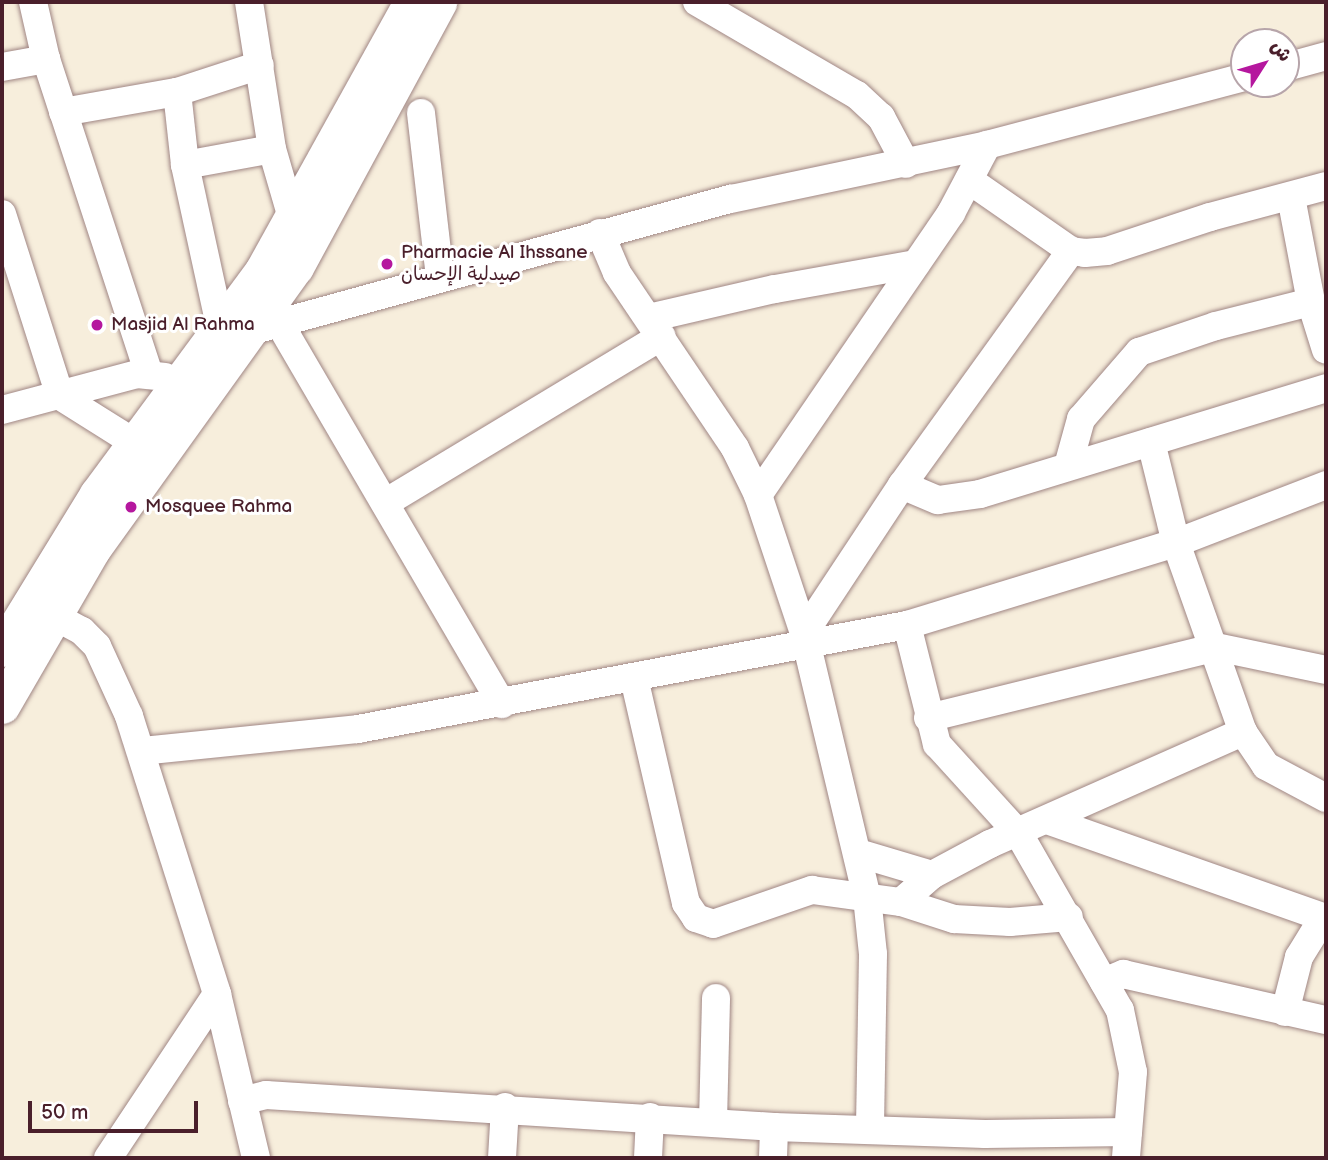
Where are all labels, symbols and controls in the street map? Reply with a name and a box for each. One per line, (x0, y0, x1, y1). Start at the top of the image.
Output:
north arrow (1230, 28, 1300, 98)
text: ش (1265, 36, 1296, 67)
place label: Pharmacie Al Ihssane صيدلية الإحسان (401, 242, 587, 286)
marker: Pharmacie Al Ihssane صيدلية الإحسان (379, 256, 395, 272)
place label: Masjid Al Rahma (111, 314, 255, 336)
marker: Masjid Al Rahma (89, 317, 105, 333)
place label: Mosquee Rahma (145, 496, 292, 518)
marker: Mosquee Rahma (123, 499, 139, 515)
scale bar (32, 1086, 201, 1130)
text: 50 m (41, 1100, 88, 1125)

